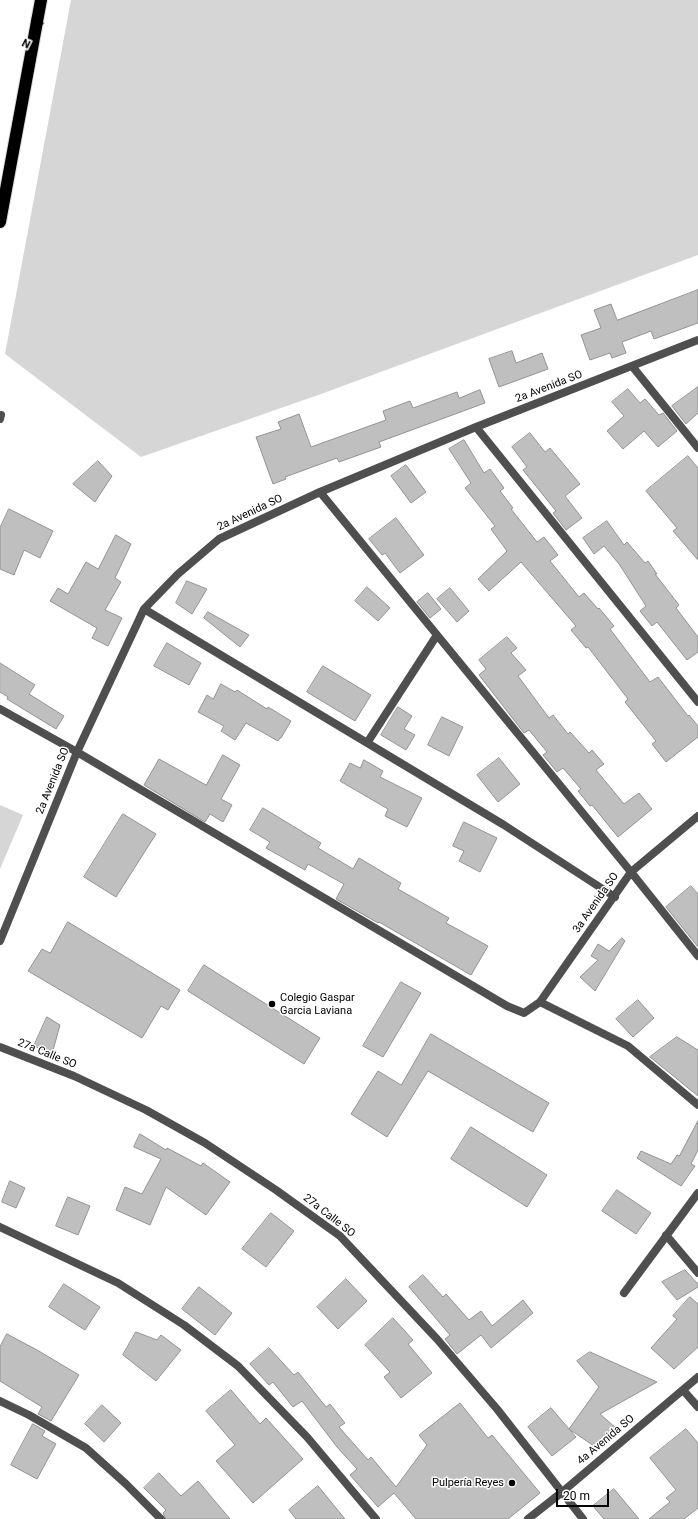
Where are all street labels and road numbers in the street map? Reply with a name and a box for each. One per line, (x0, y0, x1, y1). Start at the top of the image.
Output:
street label: 2a Avenida SO (514, 368, 584, 406)
street label: 2a Avenida SO (215, 492, 285, 534)
street label: 2a Avenida SO (34, 746, 72, 816)
street label: 3a Avenida SO (570, 870, 622, 936)
street label: 27a Calle SO (16, 1036, 78, 1072)
street label: 27a Calle SO (300, 1192, 358, 1240)
street label: 4a Avenida SO (575, 1412, 637, 1468)

